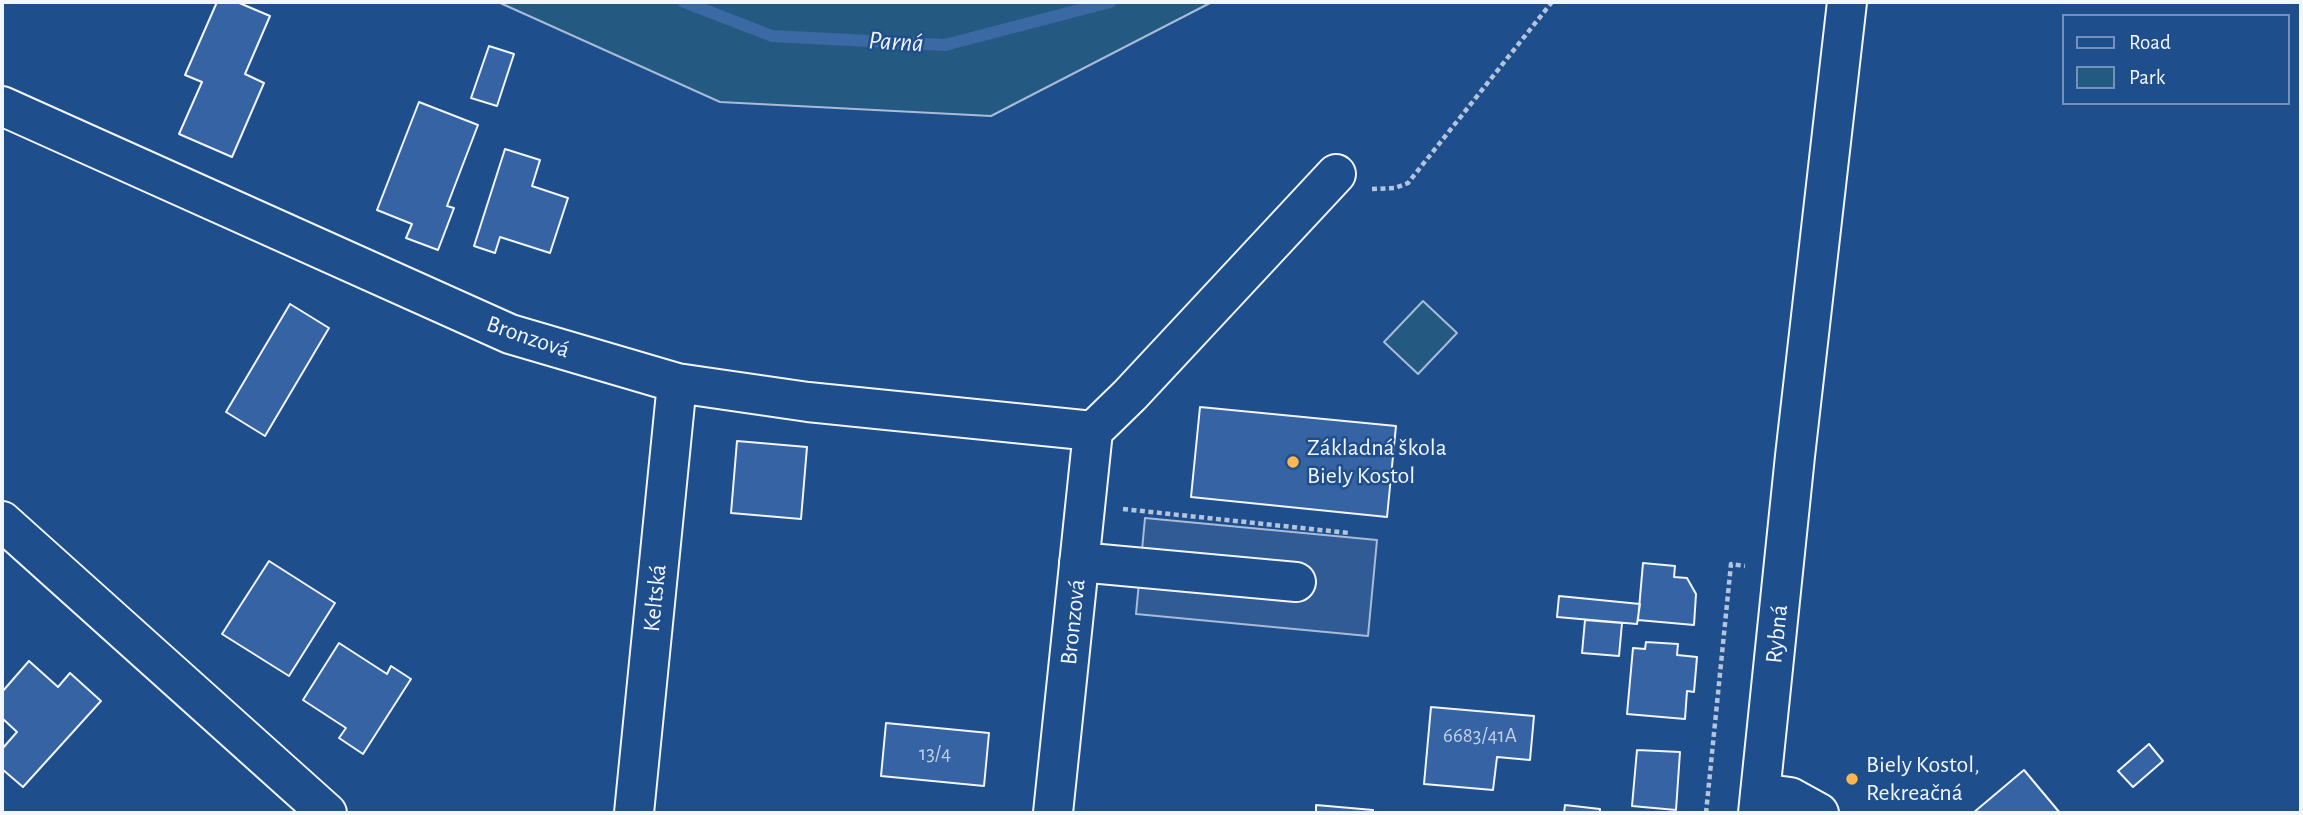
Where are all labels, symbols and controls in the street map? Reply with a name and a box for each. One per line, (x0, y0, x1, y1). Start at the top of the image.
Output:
legend (2062, 14, 2289, 105)
water label: Parná (868, 25, 924, 59)
text: Road (2129, 32, 2171, 53)
text: Park (2129, 67, 2165, 88)
street label: Bronzová (483, 309, 573, 365)
place label: Základná škola Biely Kostol (1307, 434, 1447, 490)
marker: Základná škola Biely Kostol (1285, 454, 1301, 470)
street label: Keltská (637, 563, 673, 633)
street label: Bronzová (1054, 578, 1092, 666)
street label: Rybná (1760, 603, 1794, 665)
house number: 6683/41A (1443, 723, 1517, 749)
house number: 13/4 (919, 741, 951, 767)
place label: Biely Kostol, Rekreačná (1866, 751, 1980, 807)
marker: Biely Kostol, Rekreačná (1844, 771, 1860, 787)

